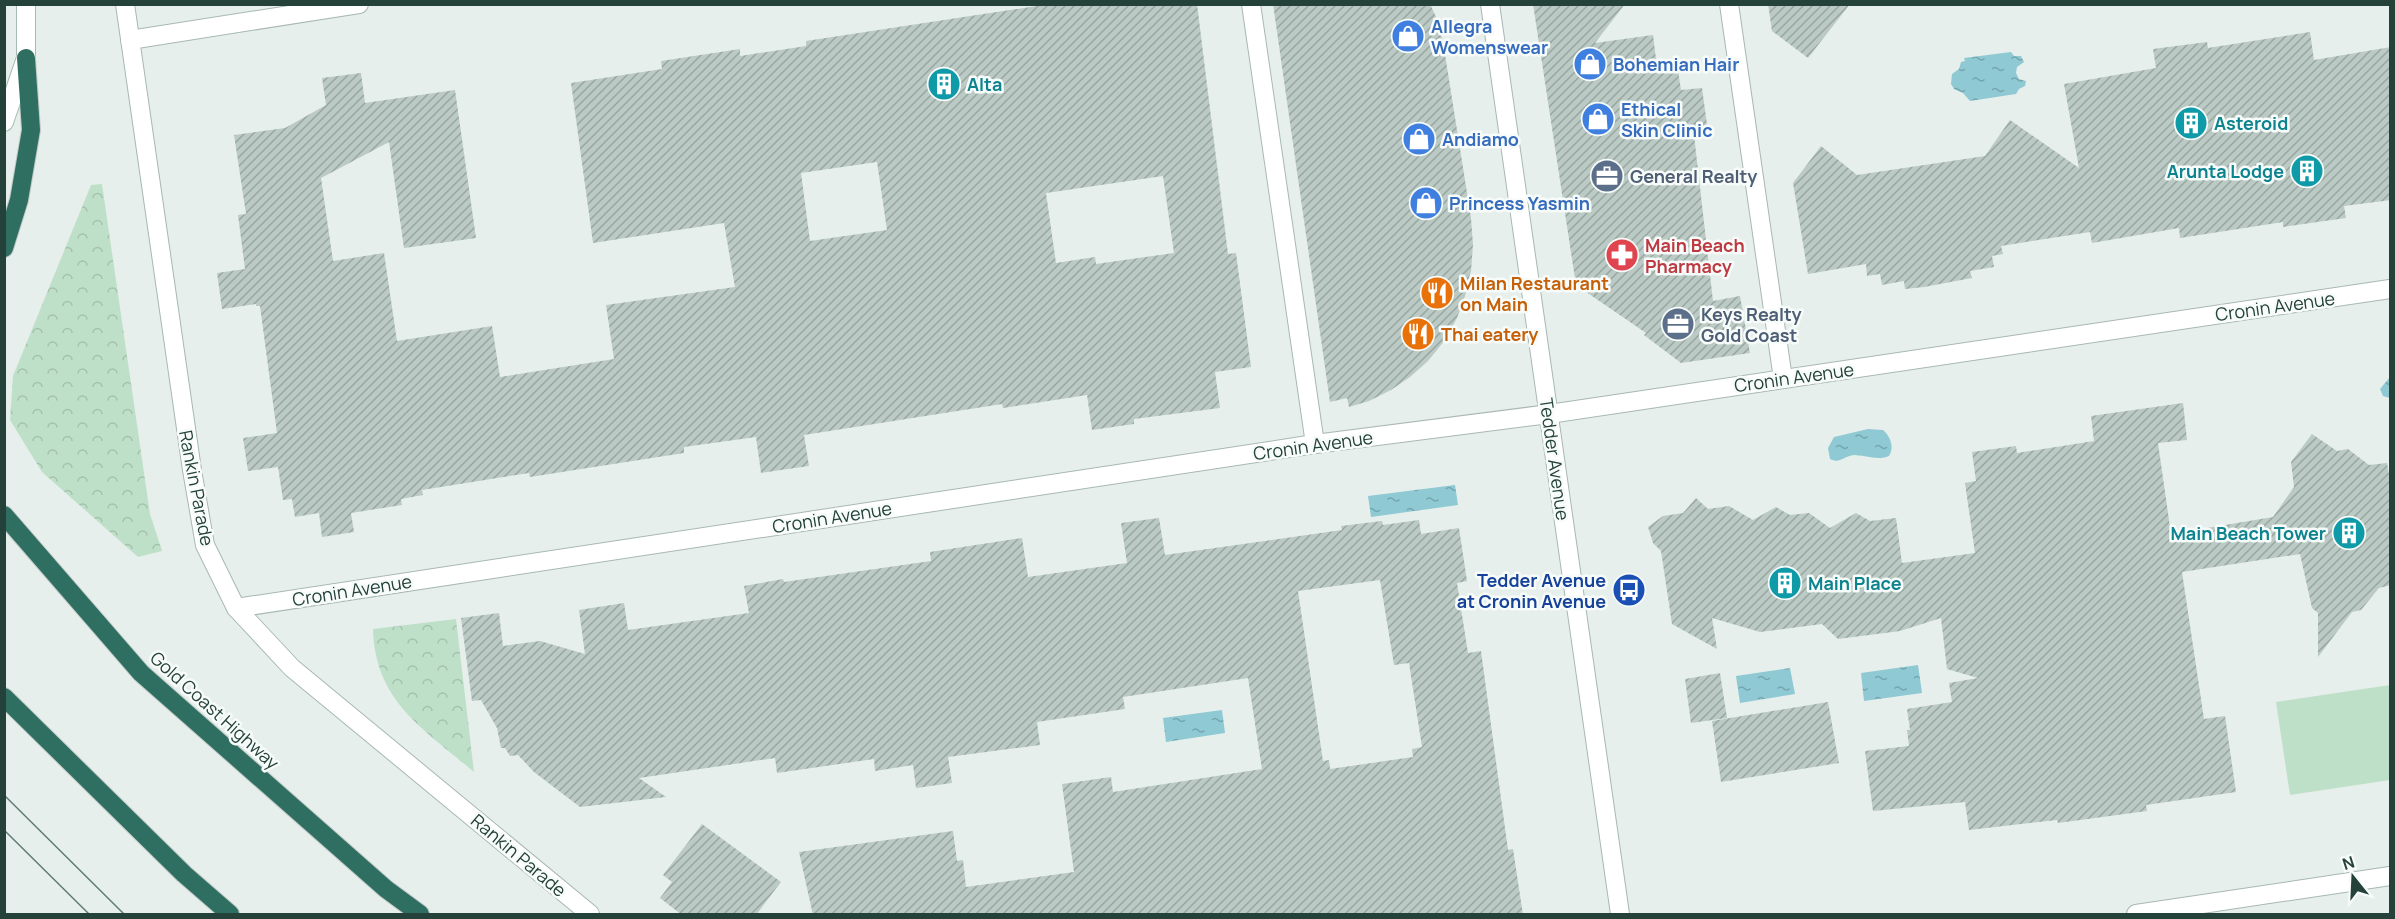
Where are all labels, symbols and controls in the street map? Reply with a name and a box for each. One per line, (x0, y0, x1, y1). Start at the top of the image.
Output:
place label: Allegra Womenswear (1431, 14, 1548, 59)
shop icon: Allegra Womenswear (1390, 18, 1426, 54)
shop icon: Bohemian Hair (1572, 46, 1608, 82)
place label: Bohemian Hair (1613, 52, 1739, 76)
building icon: Alta (926, 66, 962, 102)
place label: Alta (967, 72, 1002, 96)
place label: Ethical Skin Clinic (1621, 97, 1713, 142)
shop icon: Ethical Skin Clinic (1580, 101, 1616, 137)
building icon: Asteroid (2173, 105, 2209, 141)
place label: Asteroid (2214, 111, 2288, 135)
shop icon: Andiamo (1401, 121, 1437, 157)
place label: Andiamo (1442, 127, 1519, 151)
building icon: Arunta Lodge (2289, 153, 2325, 189)
office icon: General Realty (1589, 158, 1625, 194)
place label: Arunta Lodge (2167, 159, 2284, 183)
place label: General Realty (1630, 164, 1757, 188)
shop icon: Princess Yasmin (1408, 185, 1444, 221)
place label: Princess Yasmin (1449, 191, 1590, 215)
place label: Main Beach Pharmacy (1645, 233, 1745, 278)
pharmacy icon: Main Beach Pharmacy (1604, 237, 1640, 273)
place label: Milan Restaurant on Main (1460, 271, 1609, 316)
restaurant icon: Milan Restaurant on Main (1419, 275, 1455, 311)
street label: Cronin Avenue (2214, 286, 2336, 326)
place label: Keys Realty Gold Coast (1701, 302, 1802, 347)
office icon: Keys Realty Gold Coast (1660, 306, 1696, 342)
restaurant icon: Thai eatery (1400, 316, 1436, 352)
place label: Thai eatery (1441, 322, 1538, 346)
street label: Cronin Avenue (1733, 357, 1855, 397)
street label: Tedder Avenue (1535, 396, 1575, 522)
street label: Cronin Avenue (1252, 425, 1374, 465)
street label: Rankin Parade (174, 428, 220, 548)
street label: Cronin Avenue (771, 496, 893, 538)
building icon: Main Beach Tower (2331, 515, 2367, 551)
place label: Main Beach Tower (2170, 521, 2326, 545)
building icon: Main Place (1767, 565, 1803, 601)
place label: Tedder Avenue at Cronin Avenue (1457, 568, 1606, 613)
street label: Cronin Avenue (291, 569, 413, 611)
place label: Main Place (1808, 571, 1902, 595)
bus stop icon: Tedder Avenue at Cronin Avenue (1611, 572, 1647, 608)
street label: Gold Coast Highway (145, 646, 285, 775)
street label: Rankin Parade (466, 808, 572, 902)
north arrow (2323, 847, 2383, 907)
text: N (2339, 850, 2357, 875)

